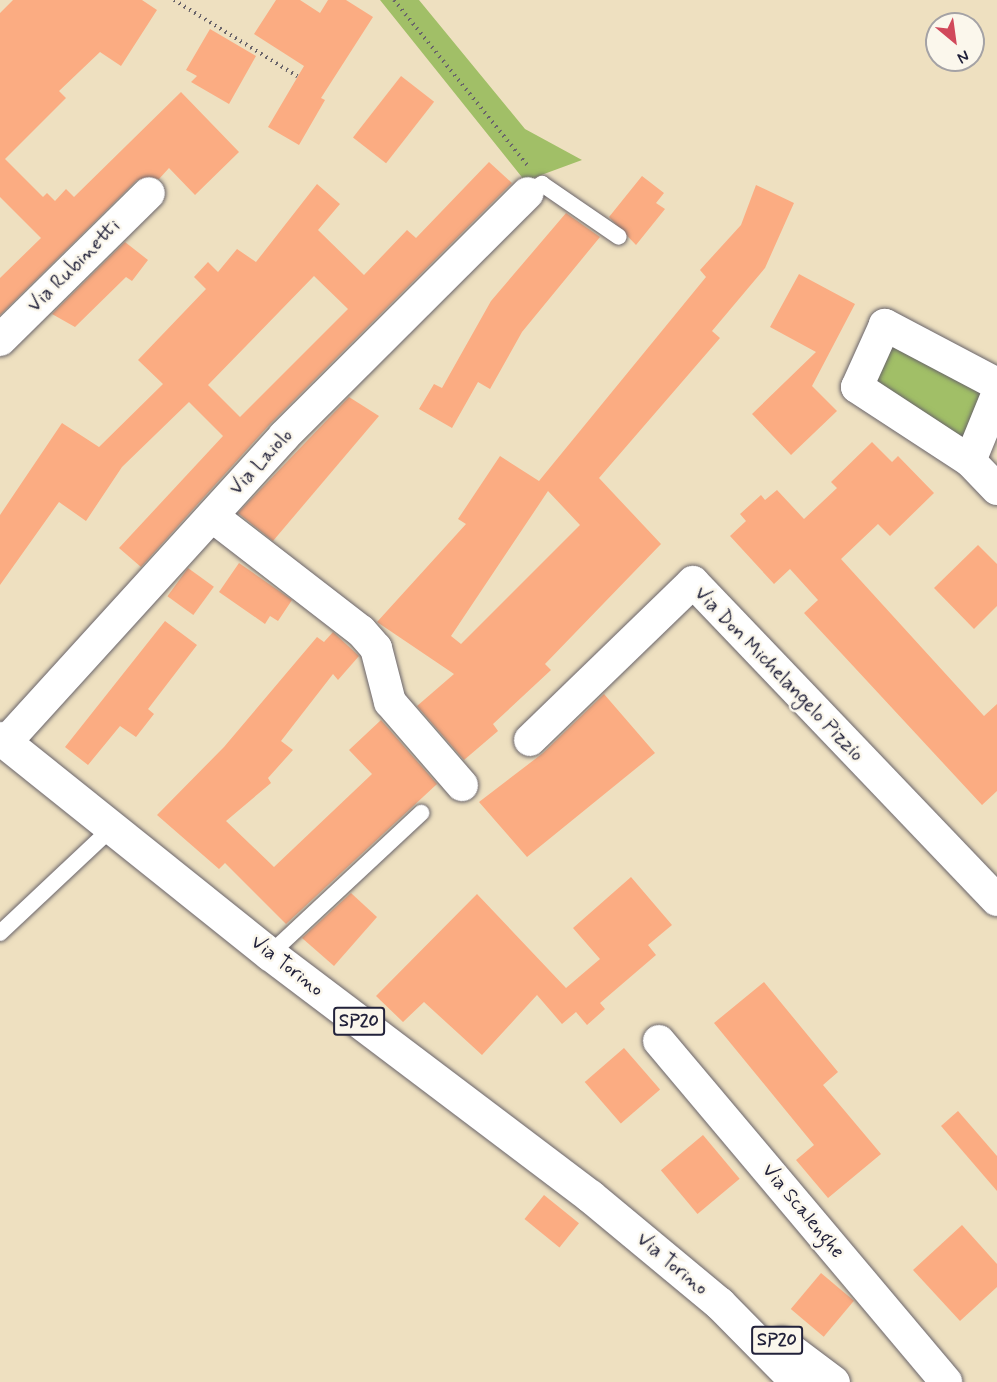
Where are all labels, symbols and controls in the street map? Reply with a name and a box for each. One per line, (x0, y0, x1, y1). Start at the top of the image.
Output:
north arrow (925, 12, 985, 72)
text: N (953, 45, 973, 68)
street label: Via Rubinetti (23, 215, 125, 317)
street label: Via Laiolo (225, 424, 297, 500)
street label: Via Don Michelangelo Pizzio (688, 581, 870, 767)
street label: Via Torino (246, 930, 328, 1002)
road number: SP20 (332, 1006, 386, 1036)
street label: Via Scalenghe (757, 1159, 849, 1263)
street label: Via Torino (631, 1227, 713, 1301)
road number: SP20 (750, 1325, 804, 1355)

